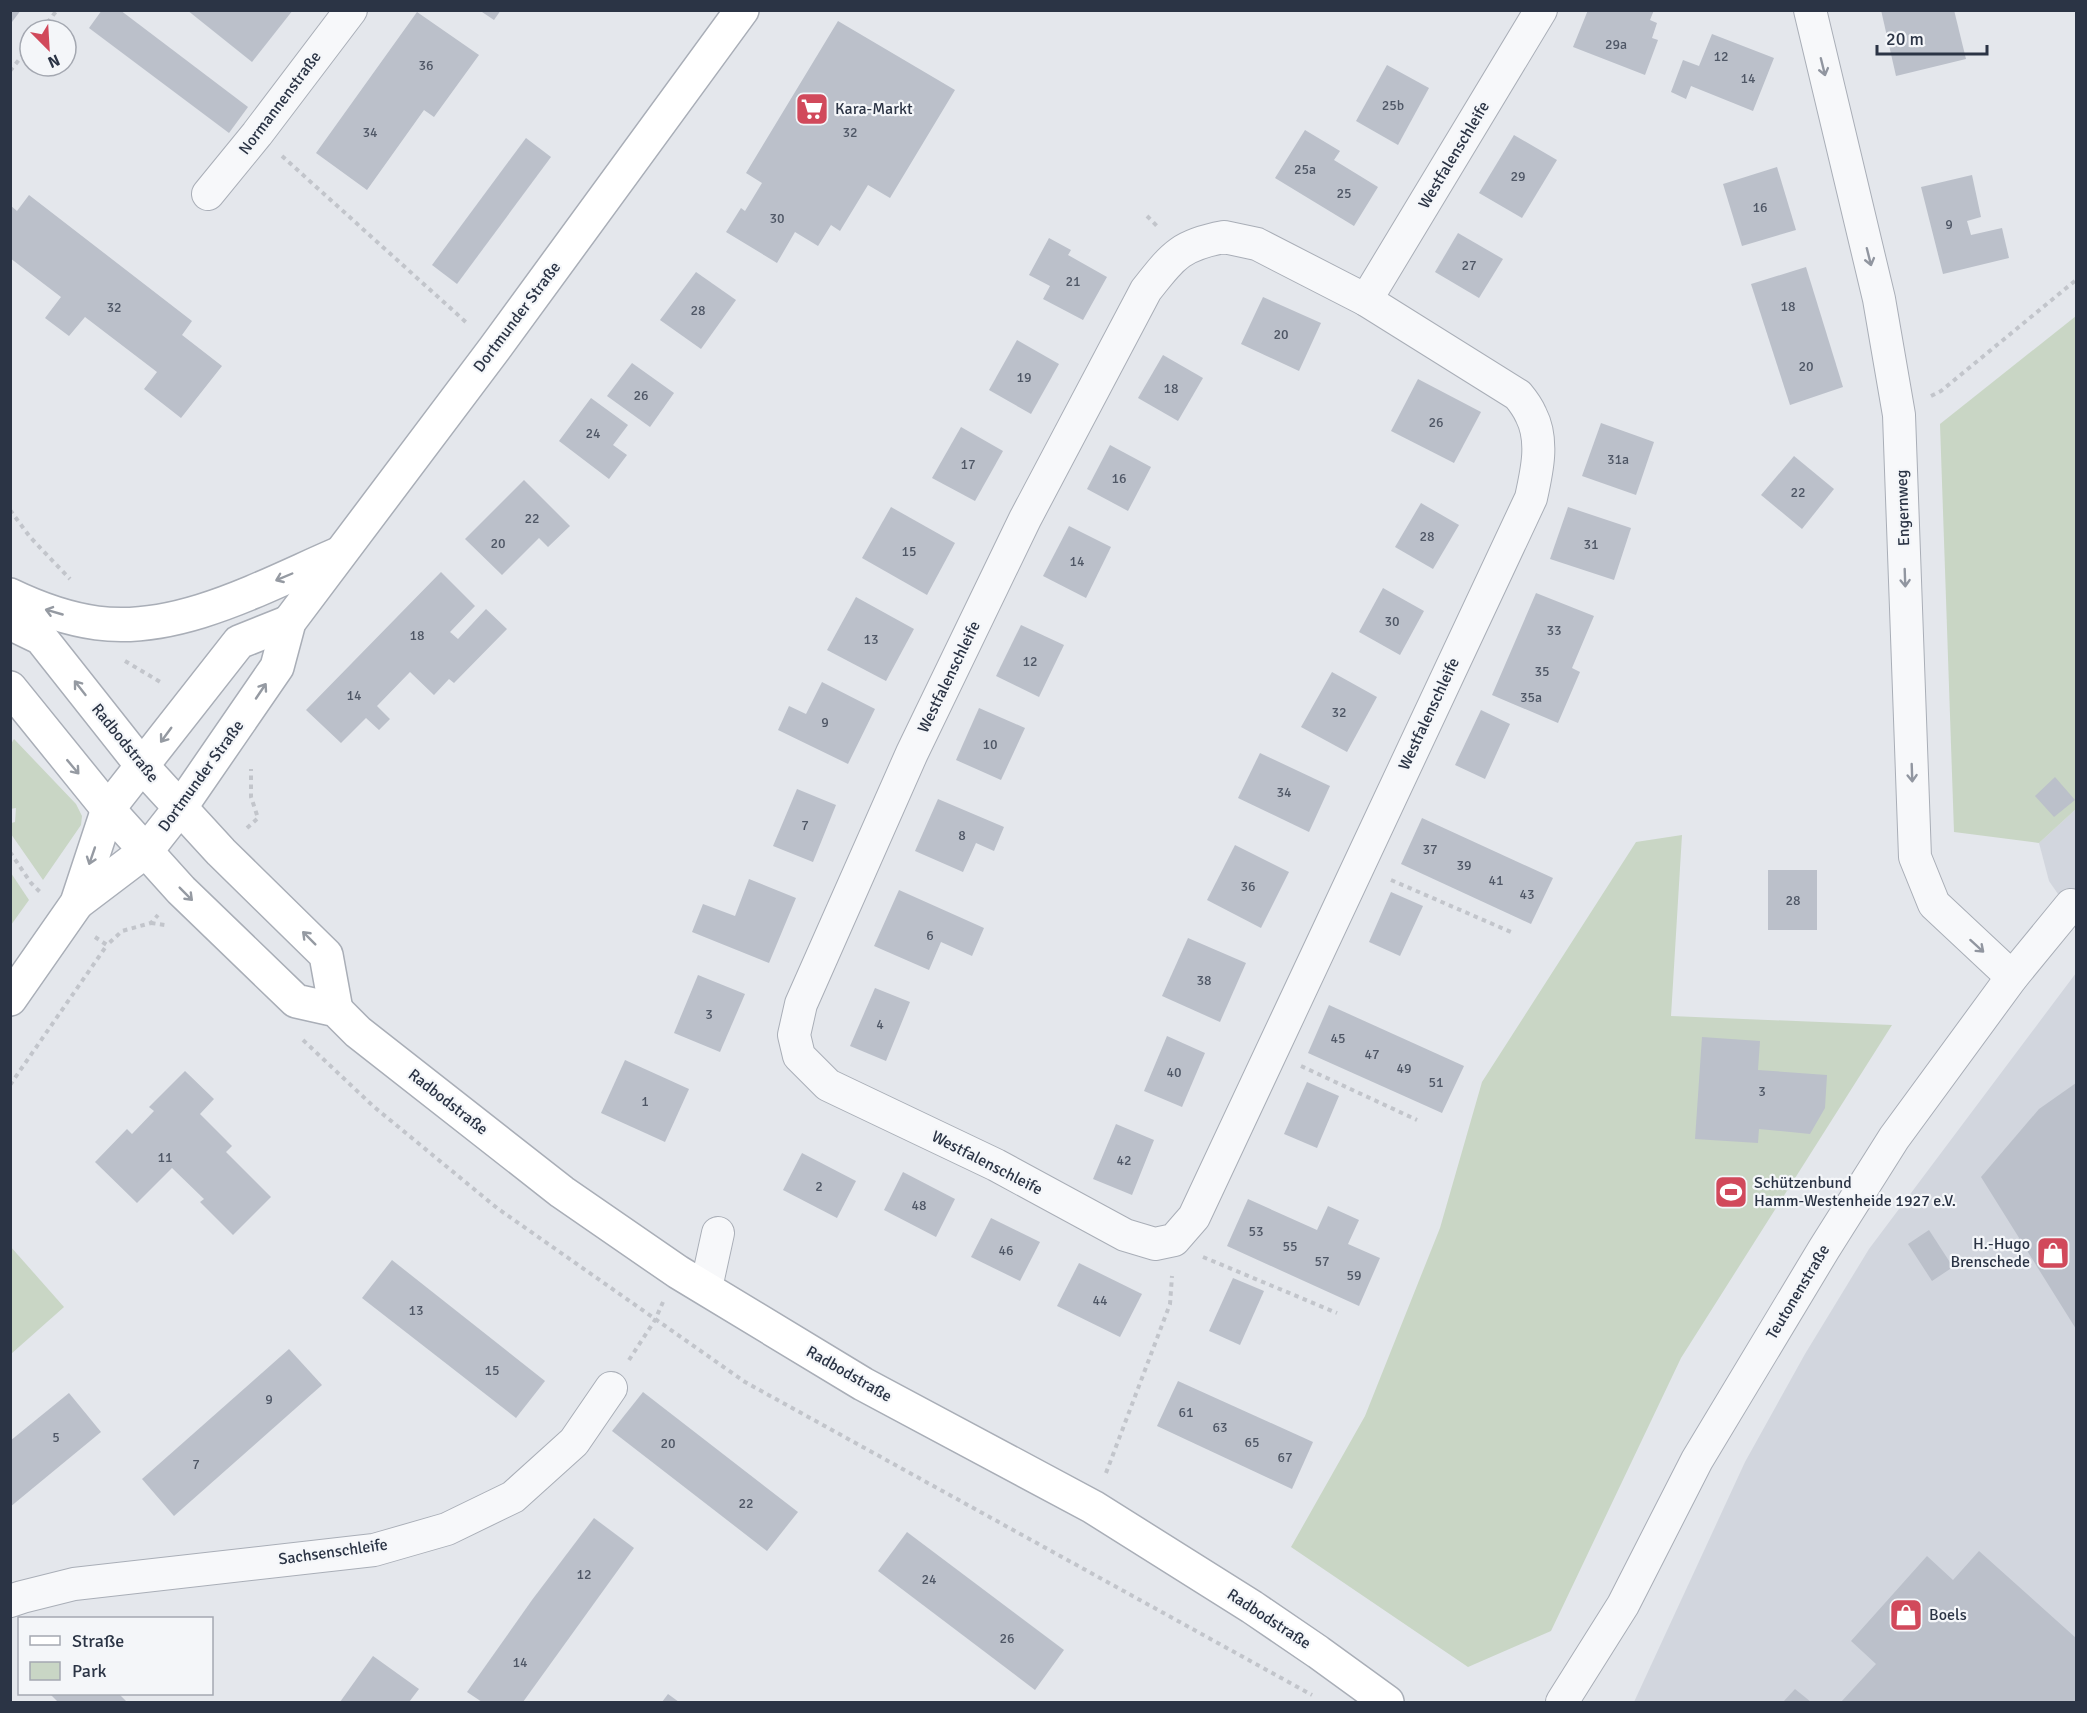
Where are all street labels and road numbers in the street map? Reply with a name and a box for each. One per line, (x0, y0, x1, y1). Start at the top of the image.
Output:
street label: Normannenstraße (234, 47, 326, 159)
street label: Westfalenschleife (1414, 98, 1494, 212)
street label: Dortmunder Straße (469, 258, 565, 376)
street label: Engernweg (1892, 469, 1914, 547)
street label: Westfalenschleife (913, 618, 985, 736)
street label: Westfalenschleife (1394, 655, 1464, 773)
street label: Radbodstraße (87, 699, 163, 787)
street label: Dortmunder Straße (154, 716, 248, 836)
street label: Radbodstraße (404, 1065, 492, 1139)
street label: Westfalenschleife (928, 1126, 1046, 1200)
street label: Teutonenstraße (1762, 1241, 1834, 1343)
street label: Radbodstraße (803, 1341, 895, 1407)
street label: Sachsenschleife (277, 1534, 389, 1570)
street label: Radbodstraße (1223, 1585, 1315, 1653)

